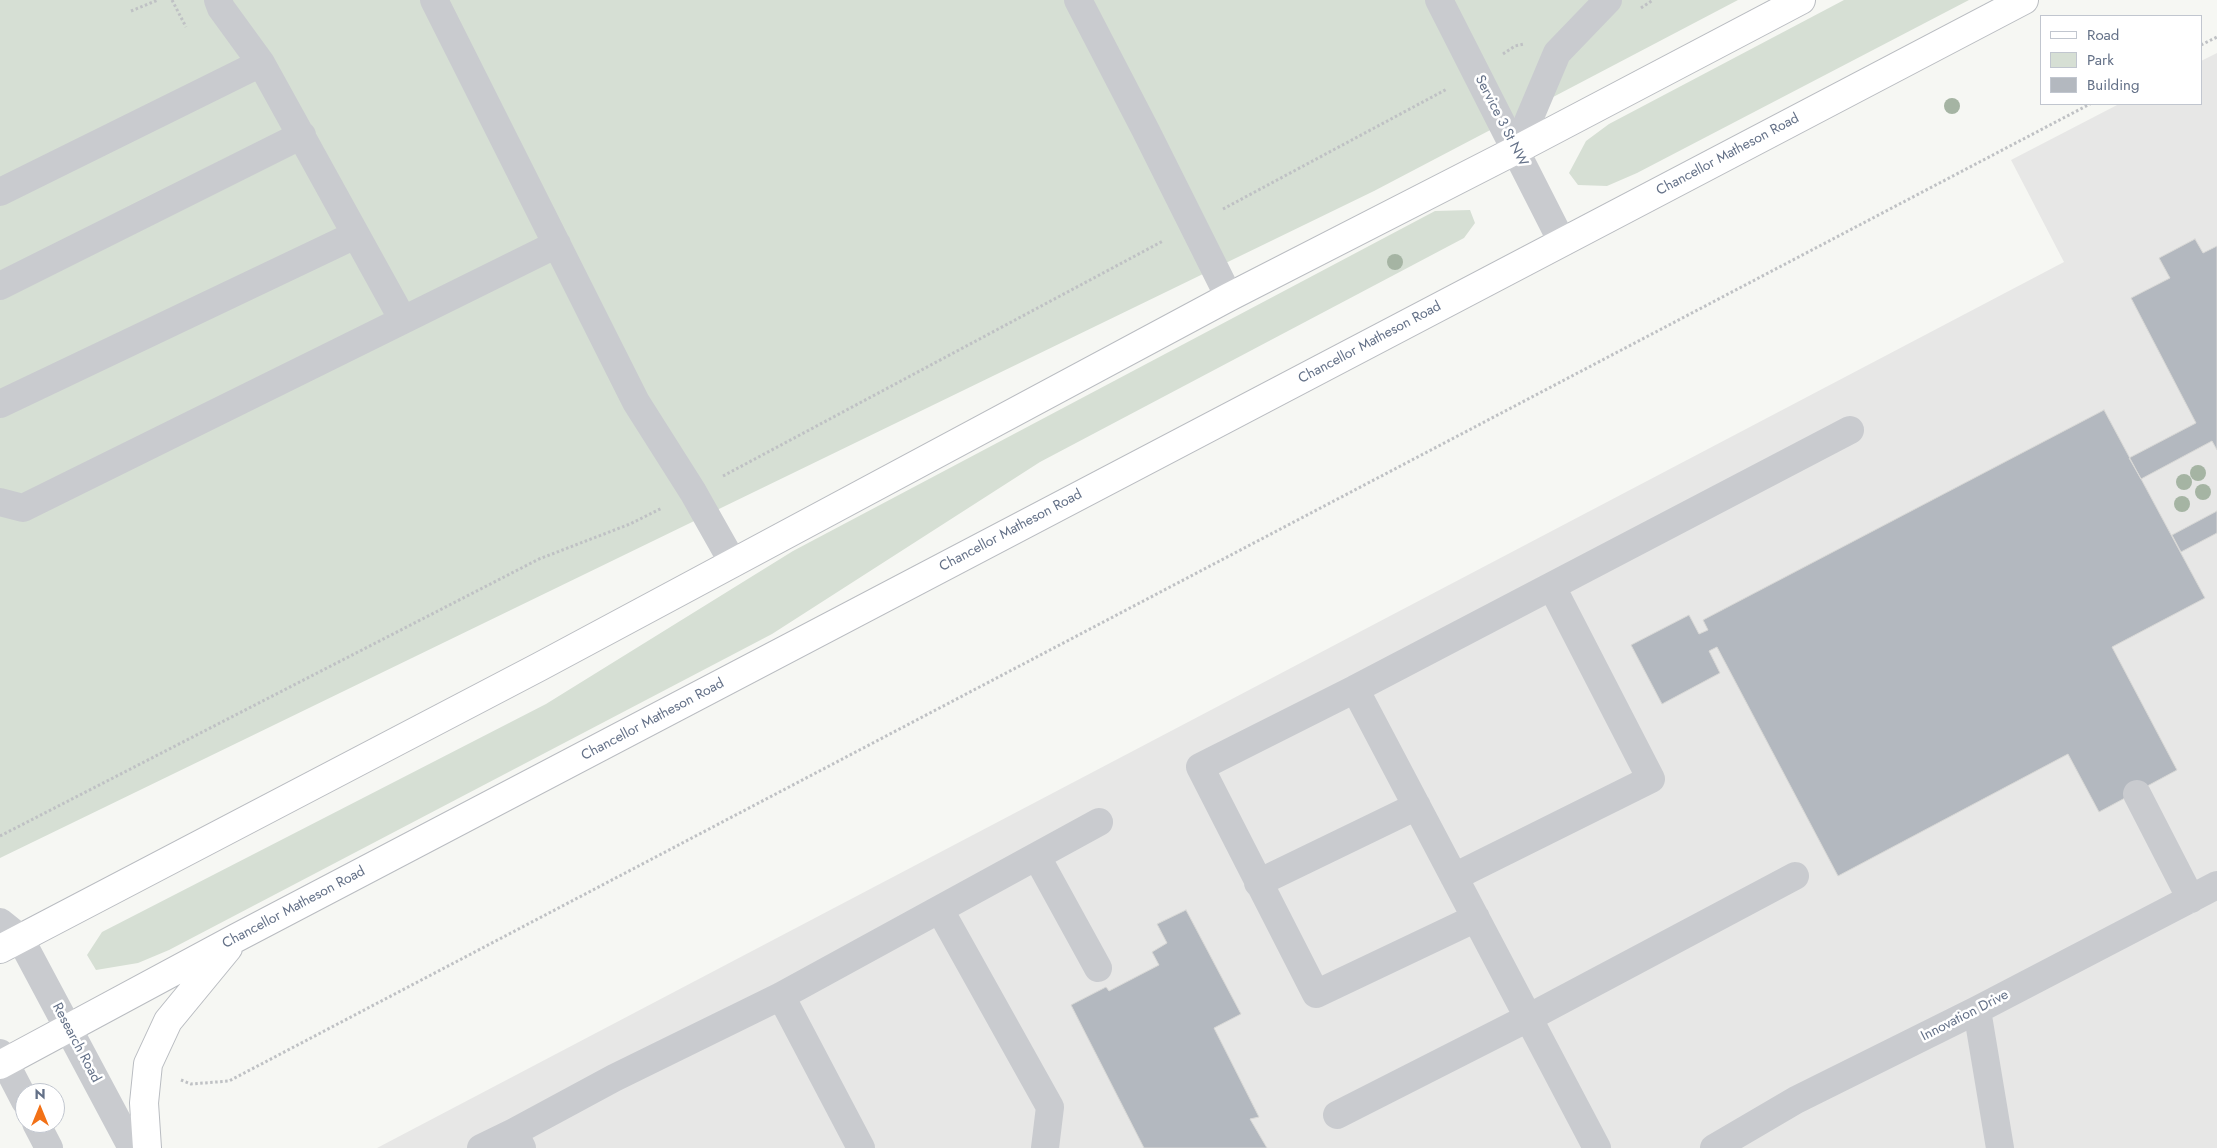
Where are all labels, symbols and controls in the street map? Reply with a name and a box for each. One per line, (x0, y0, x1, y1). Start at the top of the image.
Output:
legend (2040, 15, 2202, 105)
text: Road (2087, 24, 2119, 46)
text: Park (2087, 49, 2114, 71)
street label: Service 3 St NW (1471, 73, 1531, 169)
text: Building (2087, 74, 2139, 96)
street label: Chancellor Matheson Road (1654, 110, 1802, 200)
street label: Chancellor Matheson Road (1296, 298, 1444, 388)
street label: Chancellor Matheson Road (937, 486, 1085, 576)
street label: Chancellor Matheson Road (579, 675, 727, 765)
street label: Chancellor Matheson Road (220, 863, 368, 953)
street label: Innovation Drive (1919, 987, 2011, 1045)
street label: Research Road (48, 1000, 104, 1086)
north arrow (15, 1083, 65, 1133)
text: N (34, 1084, 46, 1104)

